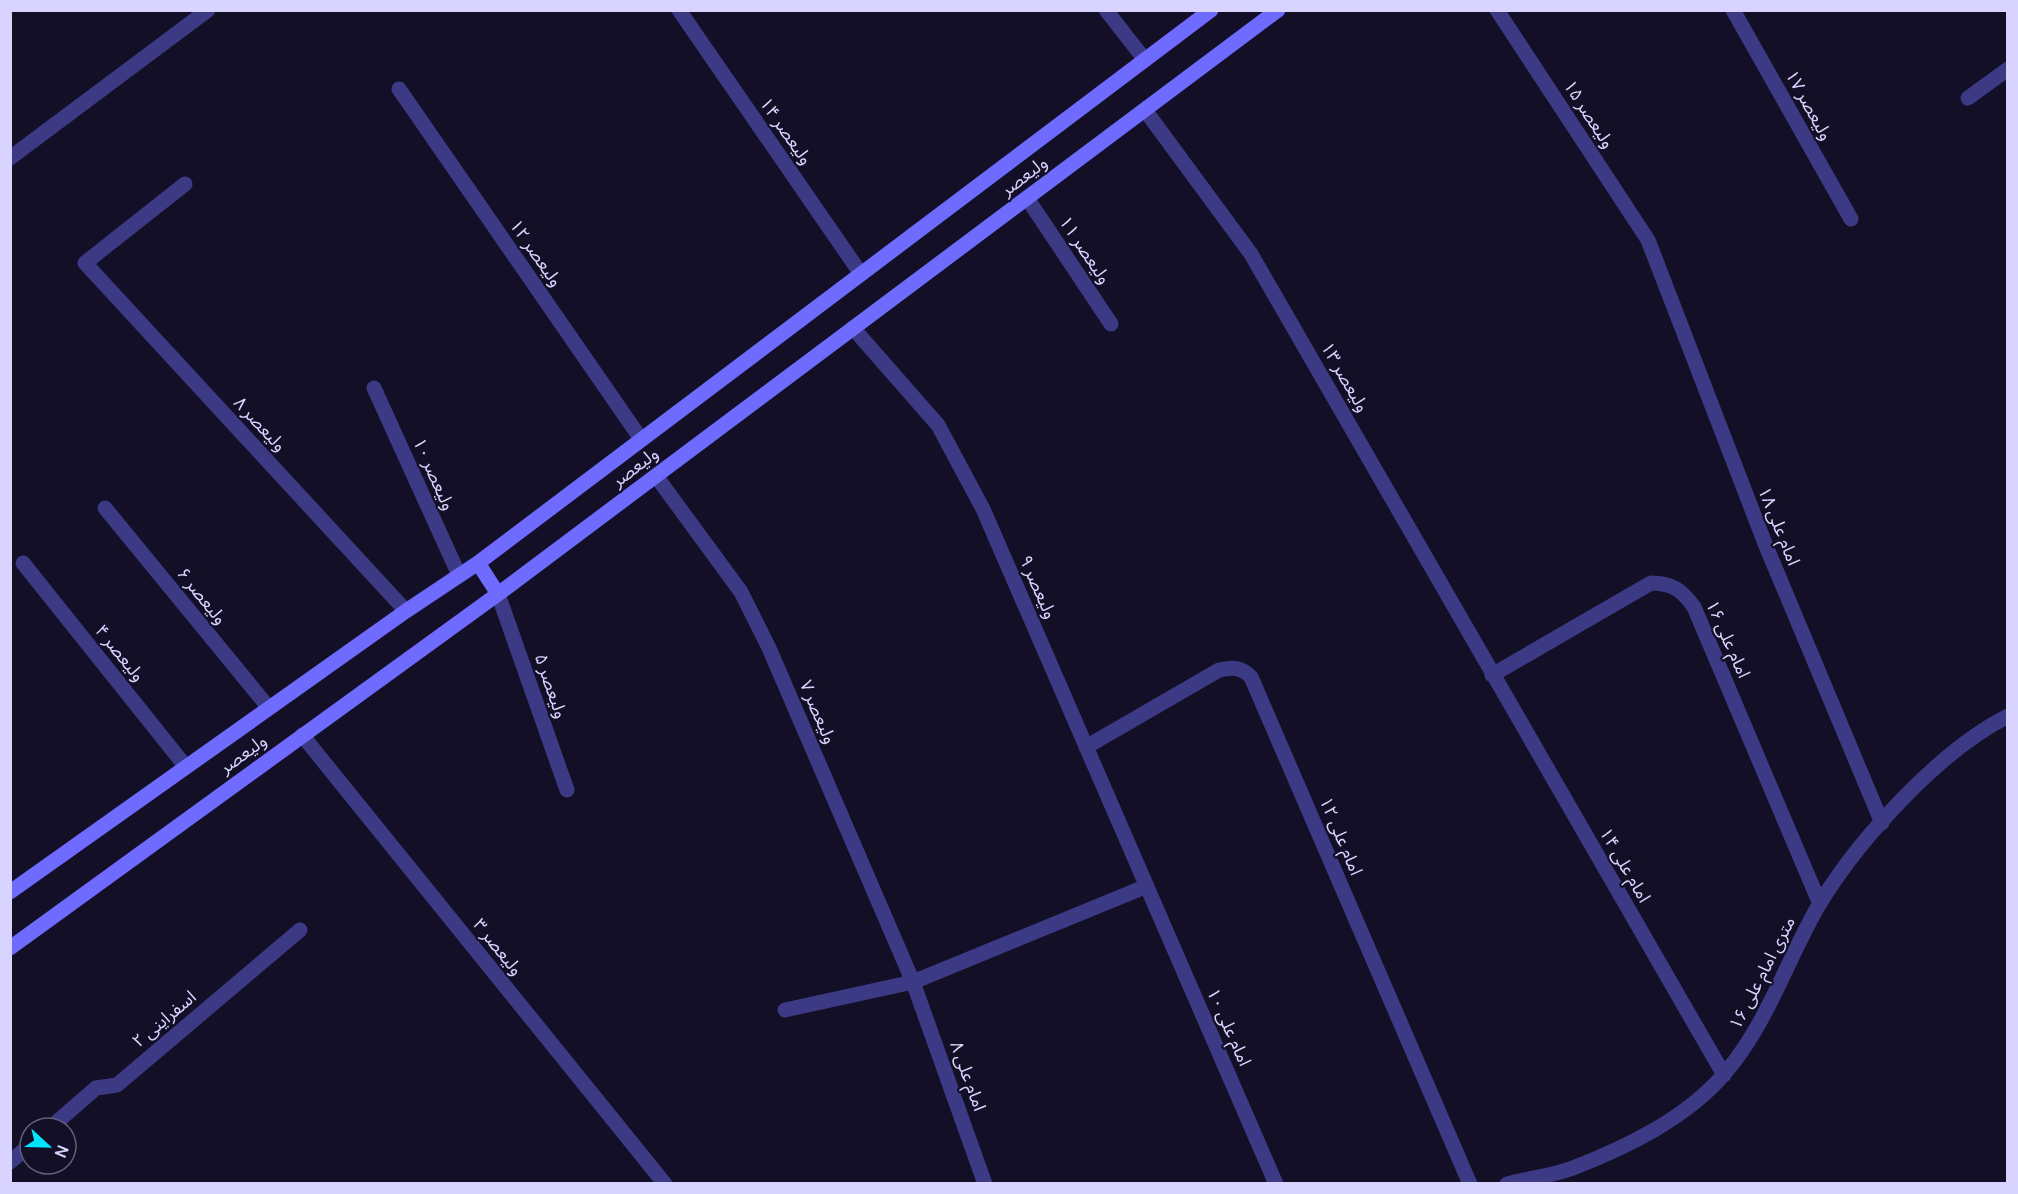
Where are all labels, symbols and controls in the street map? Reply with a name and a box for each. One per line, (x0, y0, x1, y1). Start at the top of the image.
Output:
street label: ولیعصر ۱۷ (1781, 65, 1839, 144)
street label: ولیعصر ۱۵ (1559, 75, 1621, 152)
street label: ولیعصر ۱۴ (755, 92, 819, 169)
street label: ولیعصر (994, 150, 1052, 201)
street label: ولیعصر ۱۱ (1054, 211, 1117, 288)
street label: ولیعصر ۱۲ (505, 214, 569, 291)
street label: ولیعصر ۱۳ (1316, 337, 1376, 416)
street label: ولیعصر ۸ (229, 391, 292, 456)
street label: ولیعصر ۱۰ (408, 433, 462, 514)
street label: ولیعصر (605, 441, 663, 492)
street label: امام علی ۱۸ (1750, 483, 1807, 570)
street label: ولیعصر ۹ (1014, 551, 1063, 622)
street label: ولیعصر ۶ (172, 562, 233, 629)
street label: امام علی ۱۶ (1698, 596, 1757, 683)
street label: ولیعصر ۴ (90, 619, 151, 686)
street label: ولیعصر ۵ (530, 650, 574, 721)
street label: ولیعصر ۷ (795, 676, 843, 747)
street label: ولیعصر (213, 728, 271, 779)
street label: امام علی ۱۲ (1312, 793, 1369, 880)
street label: امام علی ۱۴ (1592, 822, 1657, 908)
street label: ۱۶ متری امام علی (1722, 912, 1803, 1034)
street label: ولیعصر ۳ (468, 913, 529, 980)
street label: اسفراینی ۲ (126, 984, 201, 1052)
street label: امام علی ۱۰ (1199, 984, 1258, 1071)
street label: امام علی ۸ (942, 1037, 993, 1115)
north arrow (18, 1116, 78, 1176)
text: N (50, 1142, 74, 1161)

